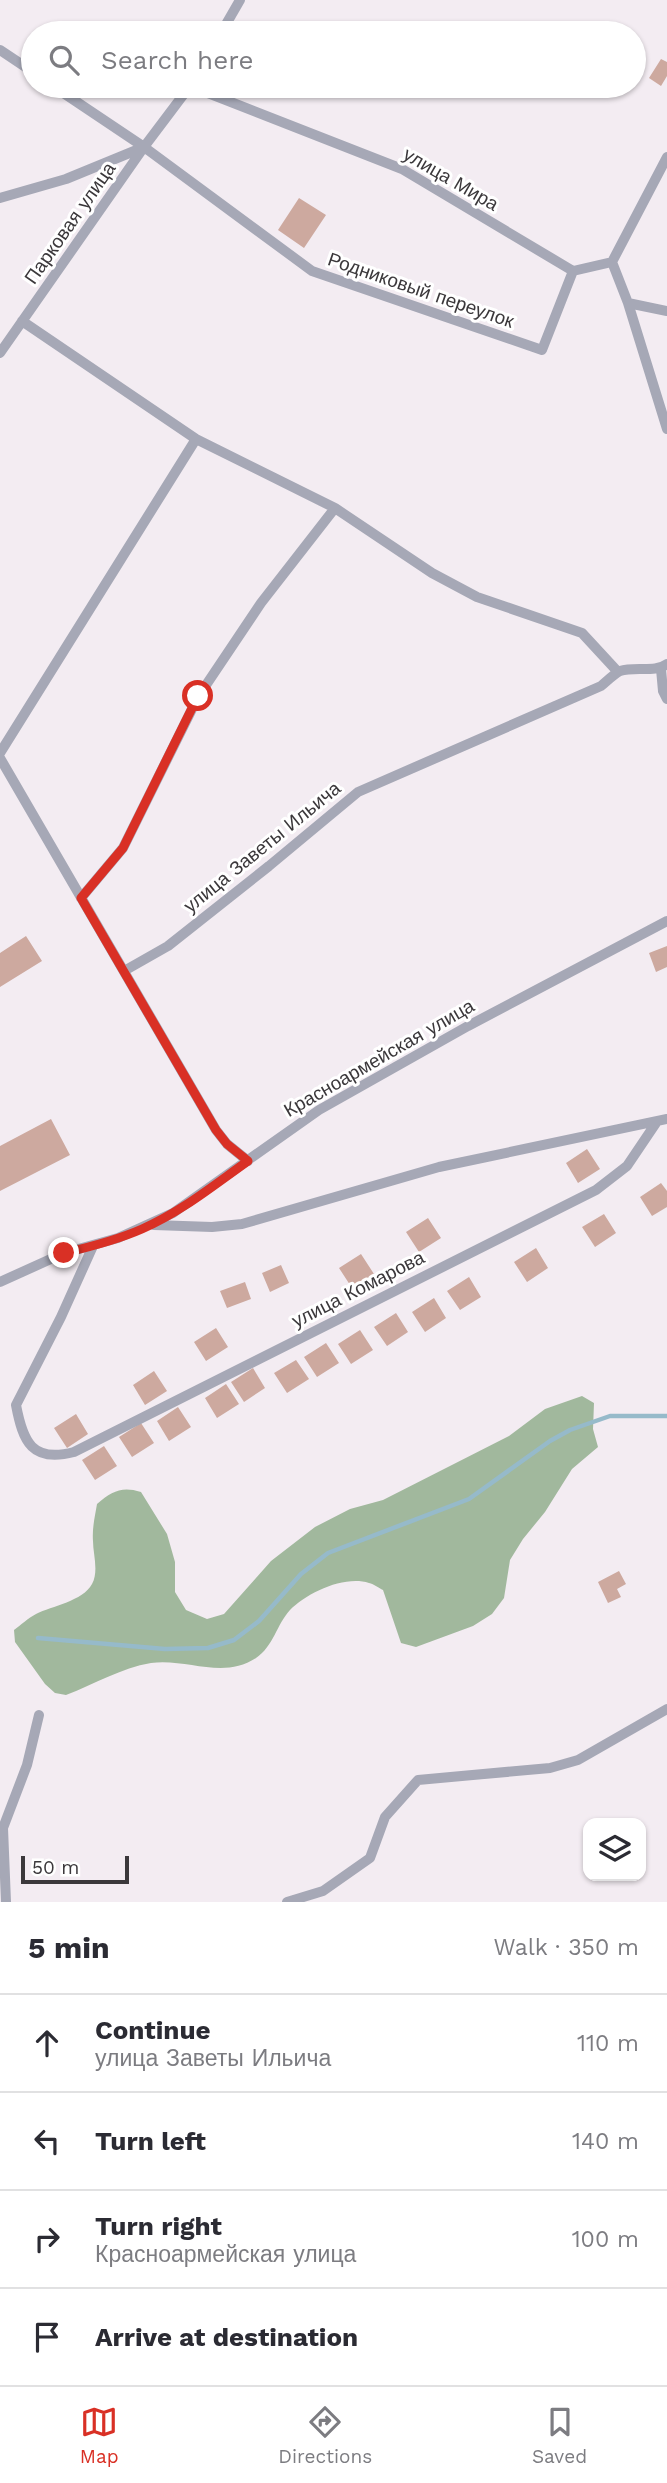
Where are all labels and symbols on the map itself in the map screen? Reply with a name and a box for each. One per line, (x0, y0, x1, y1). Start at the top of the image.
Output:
street label: улица Мира (399, 142, 503, 216)
street label: Парковая улица (19, 157, 121, 288)
street label: Родниковый переулок (325, 247, 518, 333)
route start (182, 680, 213, 711)
street label: улица Заветы Ильича (179, 776, 345, 917)
street label: Красноармейская улица (280, 994, 479, 1122)
route end (48, 1237, 79, 1268)
street label: улица Комарова (288, 1246, 428, 1332)
scale bar (21, 1853, 130, 1885)

